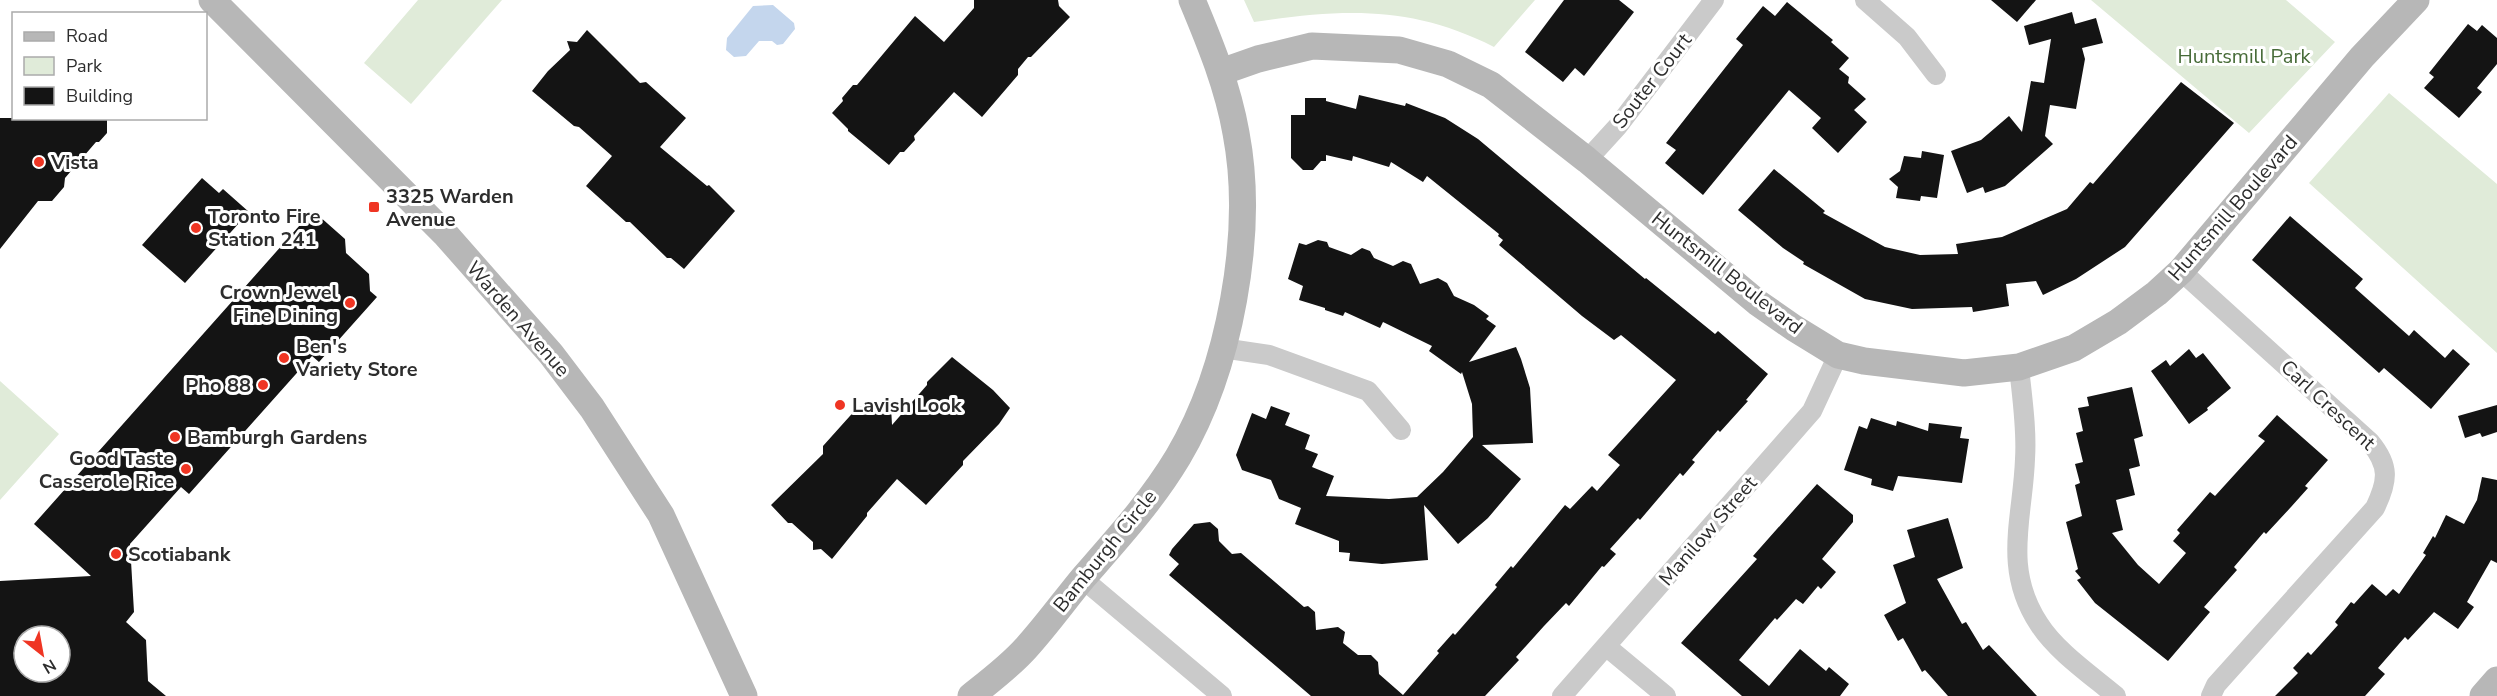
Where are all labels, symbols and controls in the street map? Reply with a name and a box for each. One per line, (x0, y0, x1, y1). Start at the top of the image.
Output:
legend (12, 12, 207, 120)
text: Road (66, 24, 108, 48)
street label: Souter Court (1606, 27, 1698, 134)
park label: Huntsmill Park (2177, 43, 2312, 70)
text: Park (66, 54, 103, 78)
text: Building (66, 84, 133, 108)
street label: Huntsmill Boulevard (2162, 129, 2304, 287)
place label: Vista (50, 149, 99, 176)
marker: Vista (32, 155, 46, 169)
place label: 3325 Warden Avenue (386, 183, 514, 233)
marker: 3325 Warden Avenue (367, 200, 381, 214)
place label: Toronto Fire Station 241 (208, 203, 321, 253)
street label: Huntsmill Boulevard (1646, 205, 1808, 341)
marker: Toronto Fire Station 241 (189, 221, 203, 235)
street label: Warden Avenue (460, 255, 576, 383)
place label: Crown Jewel Fine Dining (219, 279, 339, 329)
marker: Crown Jewel Fine Dining (343, 296, 357, 310)
place label: Ben's Variety Store (295, 333, 418, 383)
marker: Ben's Variety Store (277, 351, 291, 365)
street label: Carl Crescent (2275, 354, 2382, 457)
place label: Pho 88 (185, 372, 251, 399)
marker: Pho 88 (256, 378, 270, 392)
place label: Lavish Look (852, 392, 963, 419)
marker: Lavish Look (833, 398, 847, 412)
place label: Bamburgh Gardens (187, 424, 368, 451)
marker: Bamburgh Gardens (168, 430, 182, 444)
place label: Good Taste Casserole Rice (39, 445, 174, 495)
marker: Good Taste Casserole Rice (179, 462, 193, 476)
street label: Manilow Street (1653, 470, 1764, 592)
street label: Bamburgh Circle (1047, 484, 1163, 618)
place label: Scotiabank (128, 541, 232, 568)
marker: Scotiabank (109, 547, 123, 561)
north arrow (12, 624, 72, 684)
text: N (38, 653, 60, 679)

